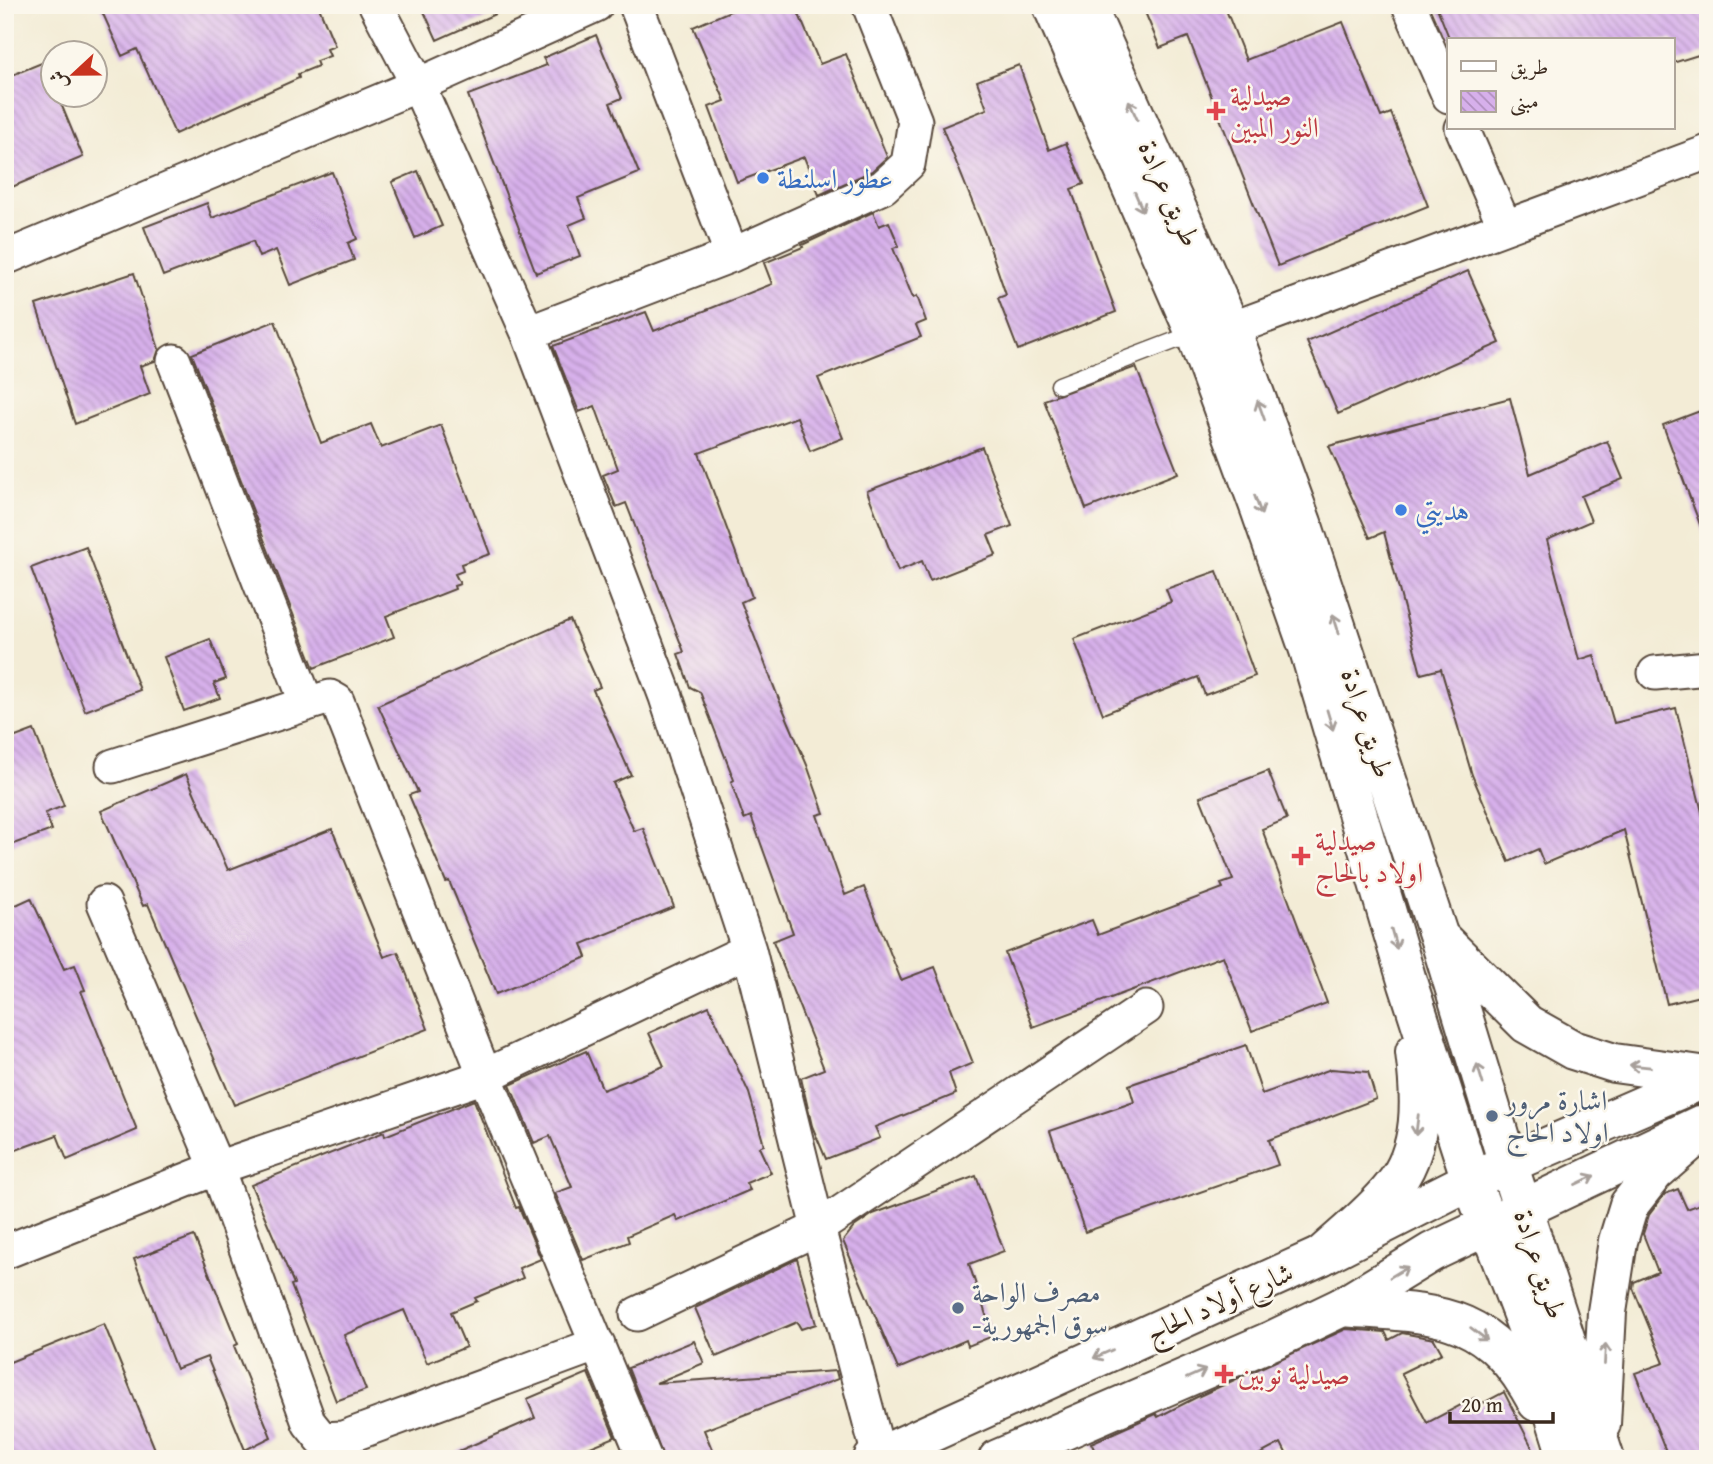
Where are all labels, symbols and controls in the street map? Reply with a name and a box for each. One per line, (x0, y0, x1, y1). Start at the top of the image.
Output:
north arrow (38, 38, 108, 108)
legend (1447, 38, 1674, 130)
text: طريق (1510, 51, 1548, 82)
text: ش (42, 66, 75, 94)
place label: صيدلية النور المبين (1230, 74, 1319, 147)
text: مبنى (1510, 85, 1539, 116)
one-way arrow (1126, 100, 1139, 122)
marker: صيدلية النور المبين (1208, 103, 1224, 119)
street label: طريق عرادة (1129, 133, 1212, 253)
place label: عطور اسلنطة (777, 157, 893, 198)
marker: عطور اسلنطة (755, 170, 771, 186)
one-way arrow (1133, 191, 1146, 212)
one-way arrow (1254, 399, 1266, 421)
place label: هديتي (1415, 489, 1469, 535)
one-way arrow (1253, 493, 1265, 515)
marker: هديتي (1393, 502, 1409, 518)
one-way arrow (1329, 614, 1341, 636)
street label: طريق عرادة (1332, 663, 1405, 783)
one-way arrow (1325, 709, 1338, 731)
place label: صيدلية اولاد بالحاج (1315, 819, 1423, 898)
marker: صيدلية اولاد بالحاج (1293, 848, 1309, 864)
one-way arrow (1389, 928, 1402, 950)
one-way arrow (1629, 1059, 1652, 1072)
one-way arrow (1473, 1063, 1486, 1085)
place label: اشارة مرور اولاد الحاج (1503, 1079, 1609, 1158)
marker: اشارة مرور اولاد الحاج (1484, 1108, 1500, 1124)
one-way arrow (1411, 1113, 1424, 1136)
one-way arrow (1574, 1173, 1595, 1186)
street label: طريق عرادة (1505, 1204, 1578, 1324)
street label: شارع أولاد الحاج (1138, 1251, 1302, 1358)
one-way arrow (1388, 1265, 1408, 1279)
place label: مصرف الواحة -سوق الجمهورية (972, 1271, 1108, 1344)
marker: مصرف الواحة -سوق الجمهورية (950, 1300, 966, 1316)
one-way arrow (1469, 1326, 1488, 1341)
one-way arrow (1598, 1343, 1611, 1366)
one-way arrow (1093, 1348, 1114, 1362)
place label: صيدلية نوبين (1238, 1353, 1350, 1394)
marker: صيدلية نوبين (1216, 1366, 1232, 1382)
one-way arrow (1184, 1367, 1206, 1380)
scale bar (1450, 1380, 1554, 1424)
text: 20 m (1461, 1389, 1503, 1420)

